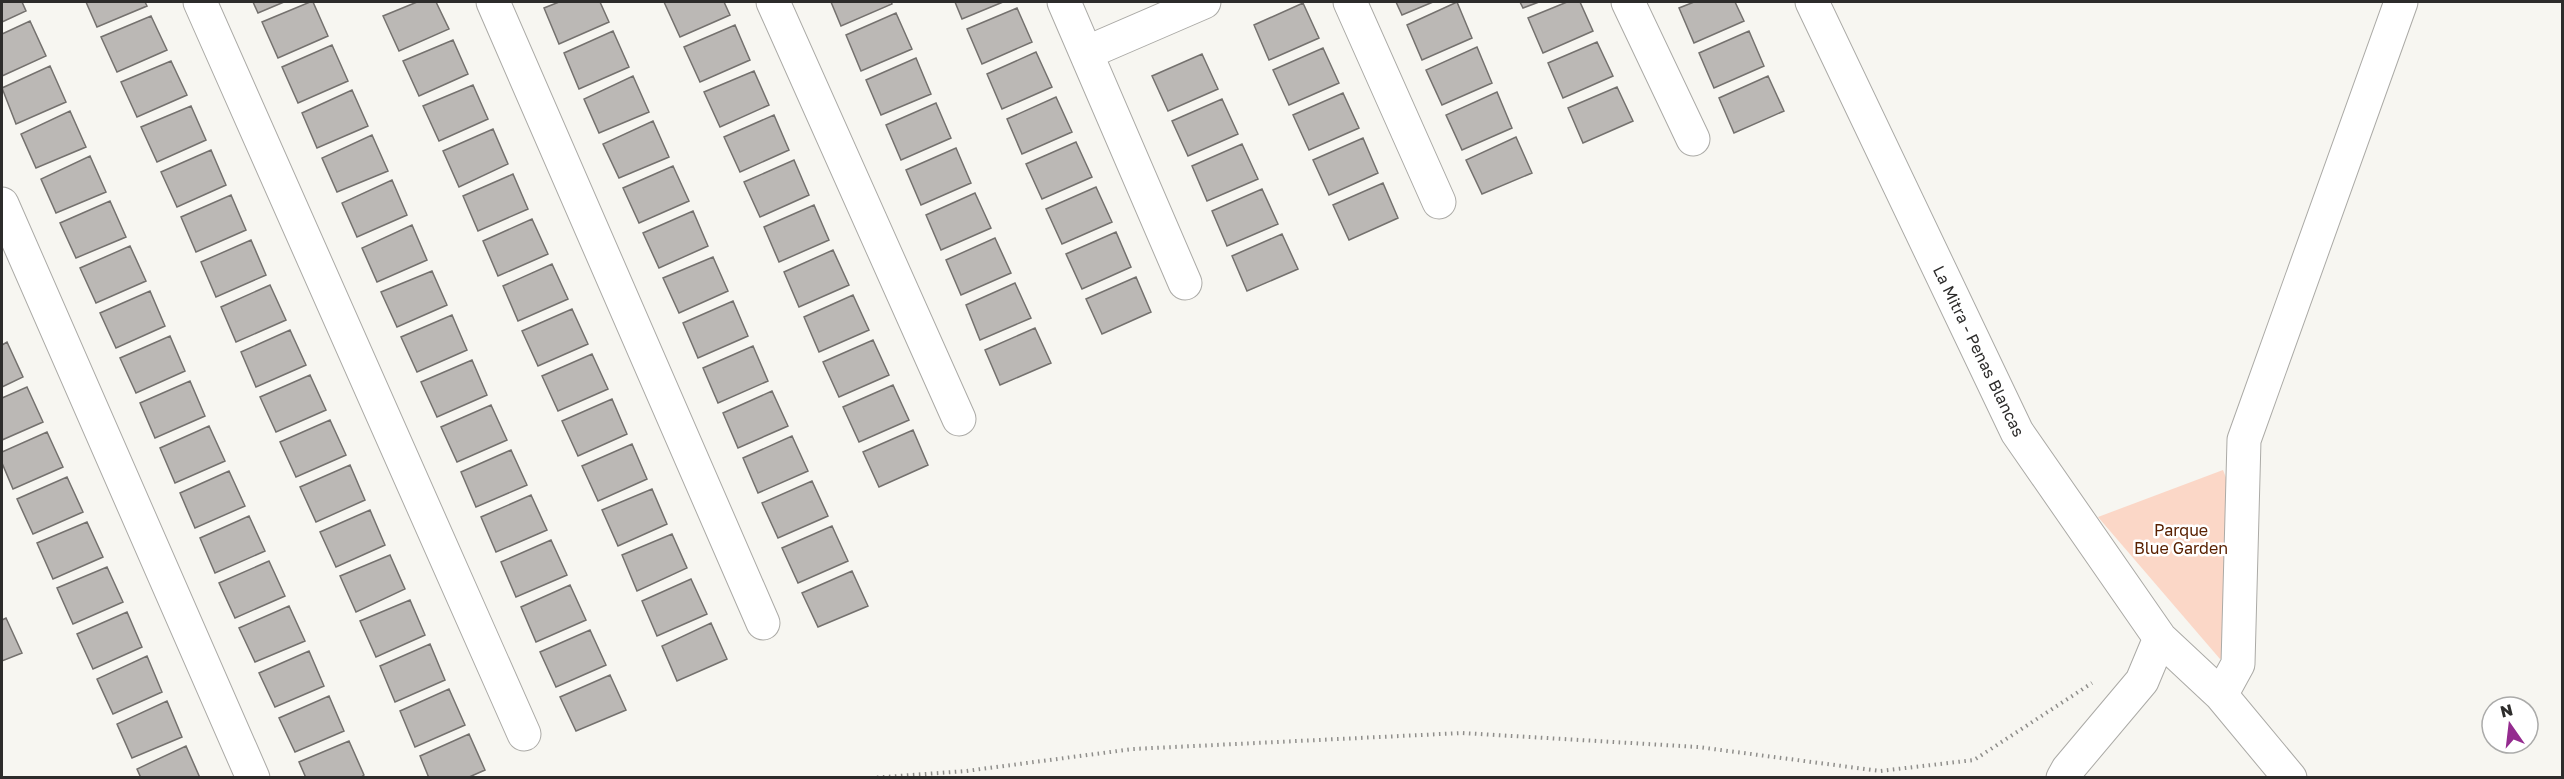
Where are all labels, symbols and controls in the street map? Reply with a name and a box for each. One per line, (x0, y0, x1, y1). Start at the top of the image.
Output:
street label: La Mitra - Penas Blancas (1929, 262, 2029, 440)
park label: Parque Blue Garden (2134, 520, 2228, 558)
north arrow (2480, 695, 2540, 755)
text: N (2498, 699, 2515, 722)

